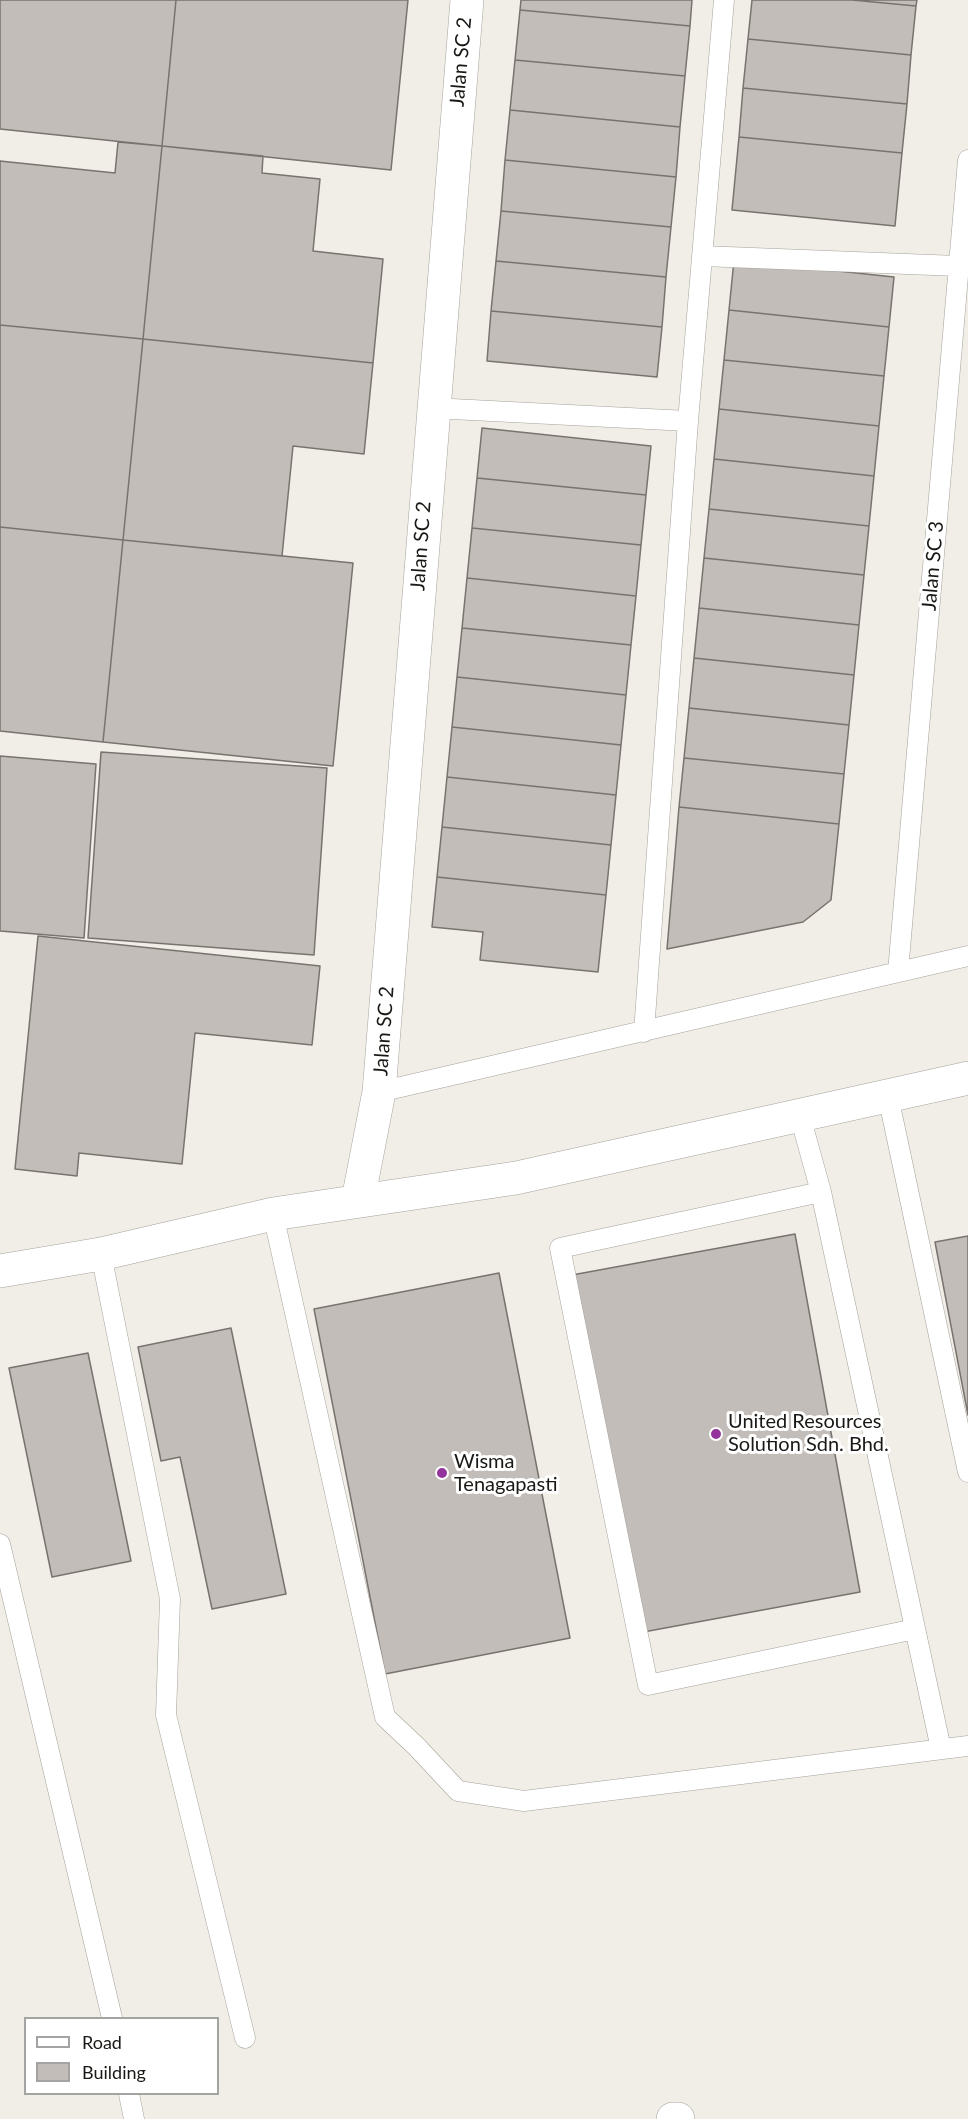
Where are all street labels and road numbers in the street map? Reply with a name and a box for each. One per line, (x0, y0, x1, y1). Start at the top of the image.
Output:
street label: Jalan SC 2 (445, 16, 477, 108)
street label: Jalan SC 2 (406, 500, 436, 592)
street label: Jalan SC 3 (917, 520, 949, 612)
street label: Jalan SC 2 (369, 985, 399, 1077)

